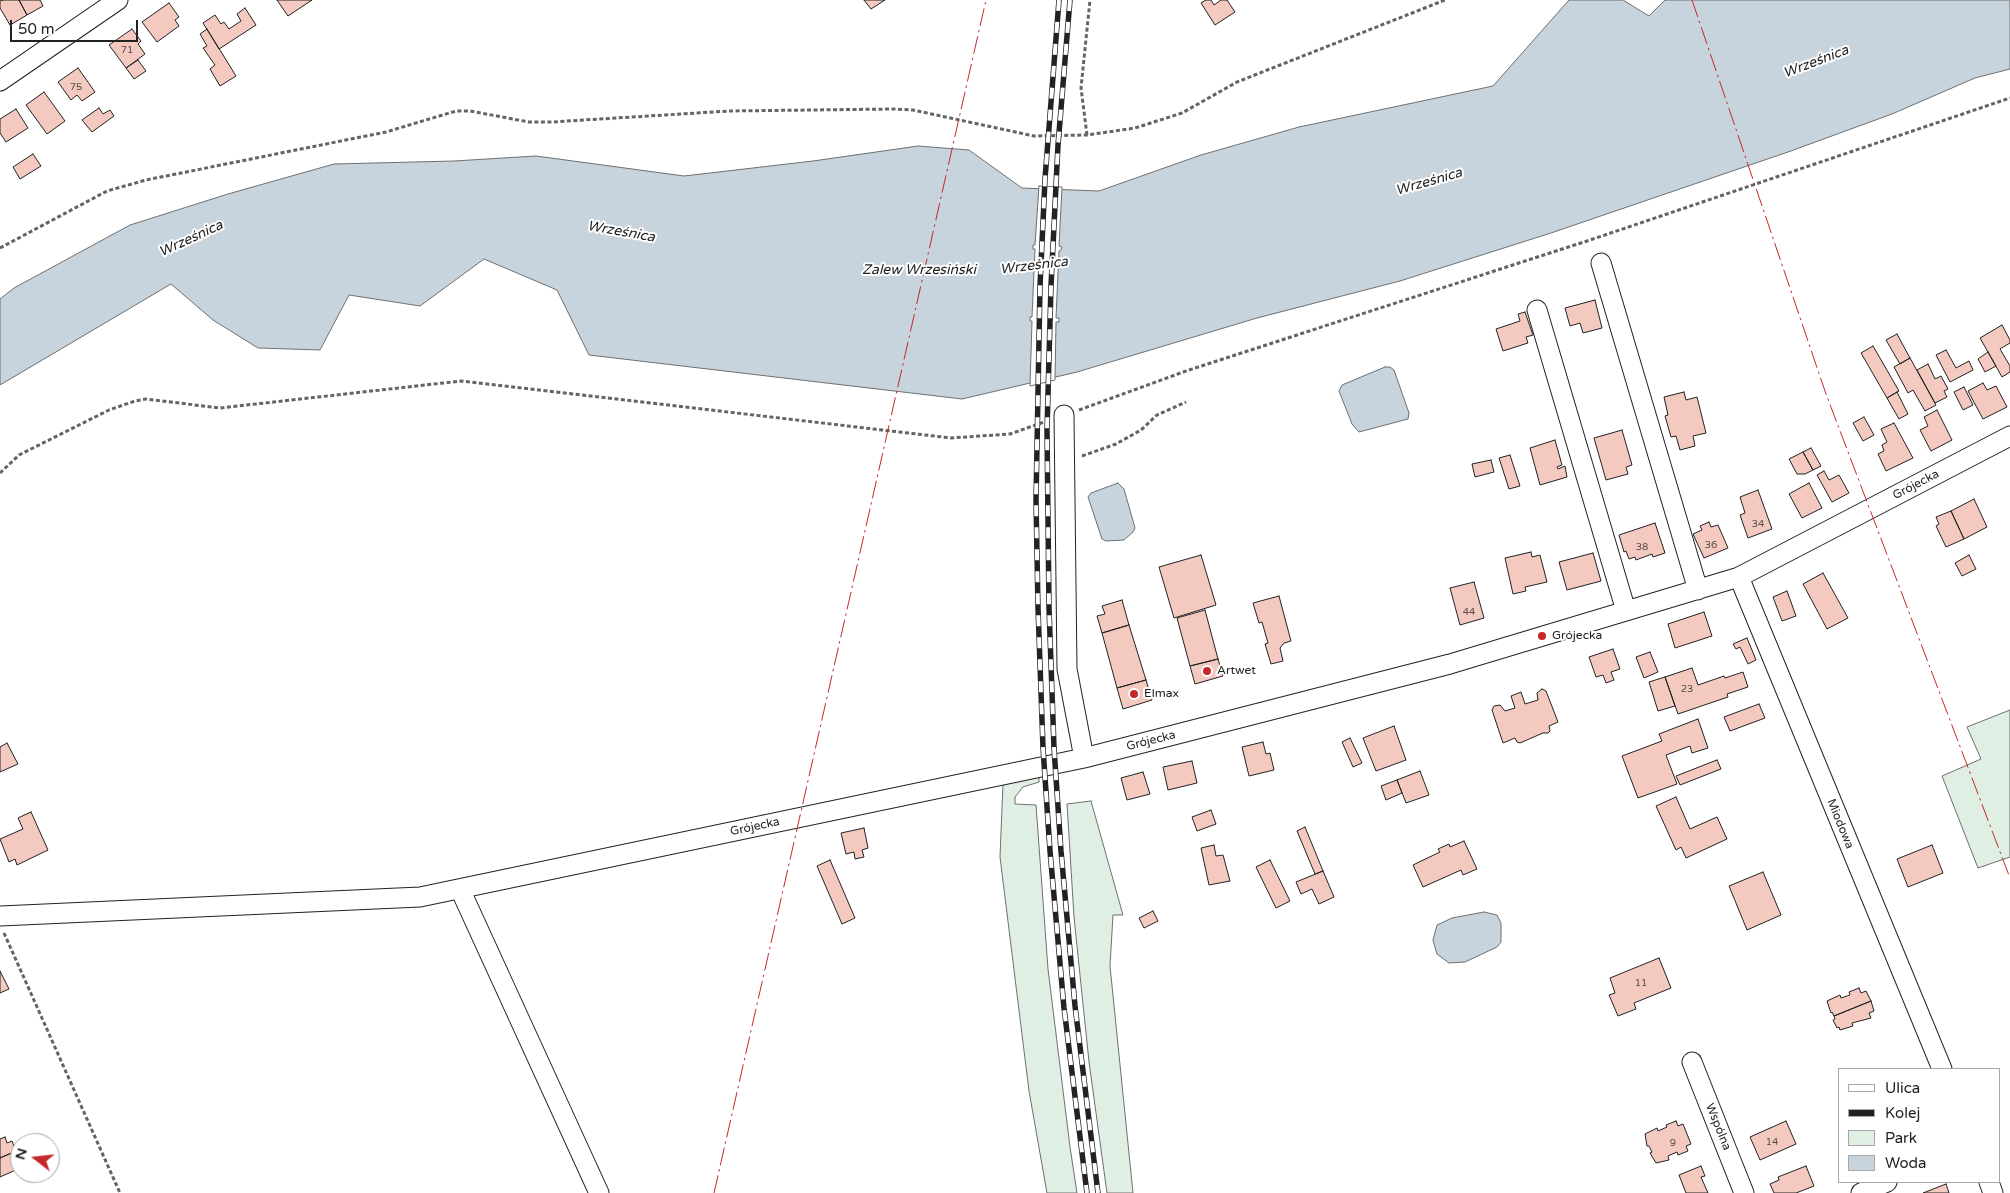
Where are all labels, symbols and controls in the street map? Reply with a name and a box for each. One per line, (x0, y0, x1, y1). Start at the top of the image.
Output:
scale bar (12, 10, 140, 42)
text: 50 m (18, 20, 55, 38)
water label: Wrześnica (1781, 42, 1851, 82)
house number: 71 (121, 44, 133, 56)
house number: 75 (70, 81, 82, 93)
water label: Wrześnica (1394, 164, 1464, 200)
water label: Wrześnica (156, 217, 226, 261)
water label: Wrześnica (586, 218, 656, 246)
water label: Wrześnica (999, 253, 1069, 279)
water label: Zalew Wrzesiński (862, 262, 976, 278)
street label: Grójecka (1890, 467, 1942, 503)
house number: 34 (1752, 518, 1764, 530)
house number: 36 (1705, 539, 1717, 551)
house number: 38 (1636, 541, 1648, 553)
house number: 44 (1463, 606, 1475, 618)
place label: Grójecka (1552, 629, 1602, 643)
marker: Grójecka (1536, 630, 1548, 642)
place label: Artwet (1217, 664, 1256, 678)
marker: Artwet (1201, 665, 1213, 677)
house number: 23 (1681, 683, 1693, 695)
place label: Elmax (1144, 687, 1179, 701)
marker: Elmax (1128, 688, 1140, 700)
street label: Grójecka (1125, 728, 1177, 754)
street label: Miodowa (1823, 797, 1857, 851)
street label: Grójecka (729, 815, 781, 839)
house number: 11 (1635, 977, 1647, 989)
legend (1838, 1068, 2000, 1183)
text: Ulica (1885, 1079, 1920, 1097)
street label: Wspólna (1702, 1101, 1734, 1153)
text: Kolej (1885, 1104, 1920, 1122)
text: Park (1885, 1129, 1917, 1147)
north arrow (10, 1133, 60, 1183)
house number: 14 (1766, 1136, 1778, 1148)
house number: 9 (1670, 1137, 1676, 1149)
text: N (11, 1146, 31, 1162)
text: Woda (1885, 1154, 1927, 1172)

